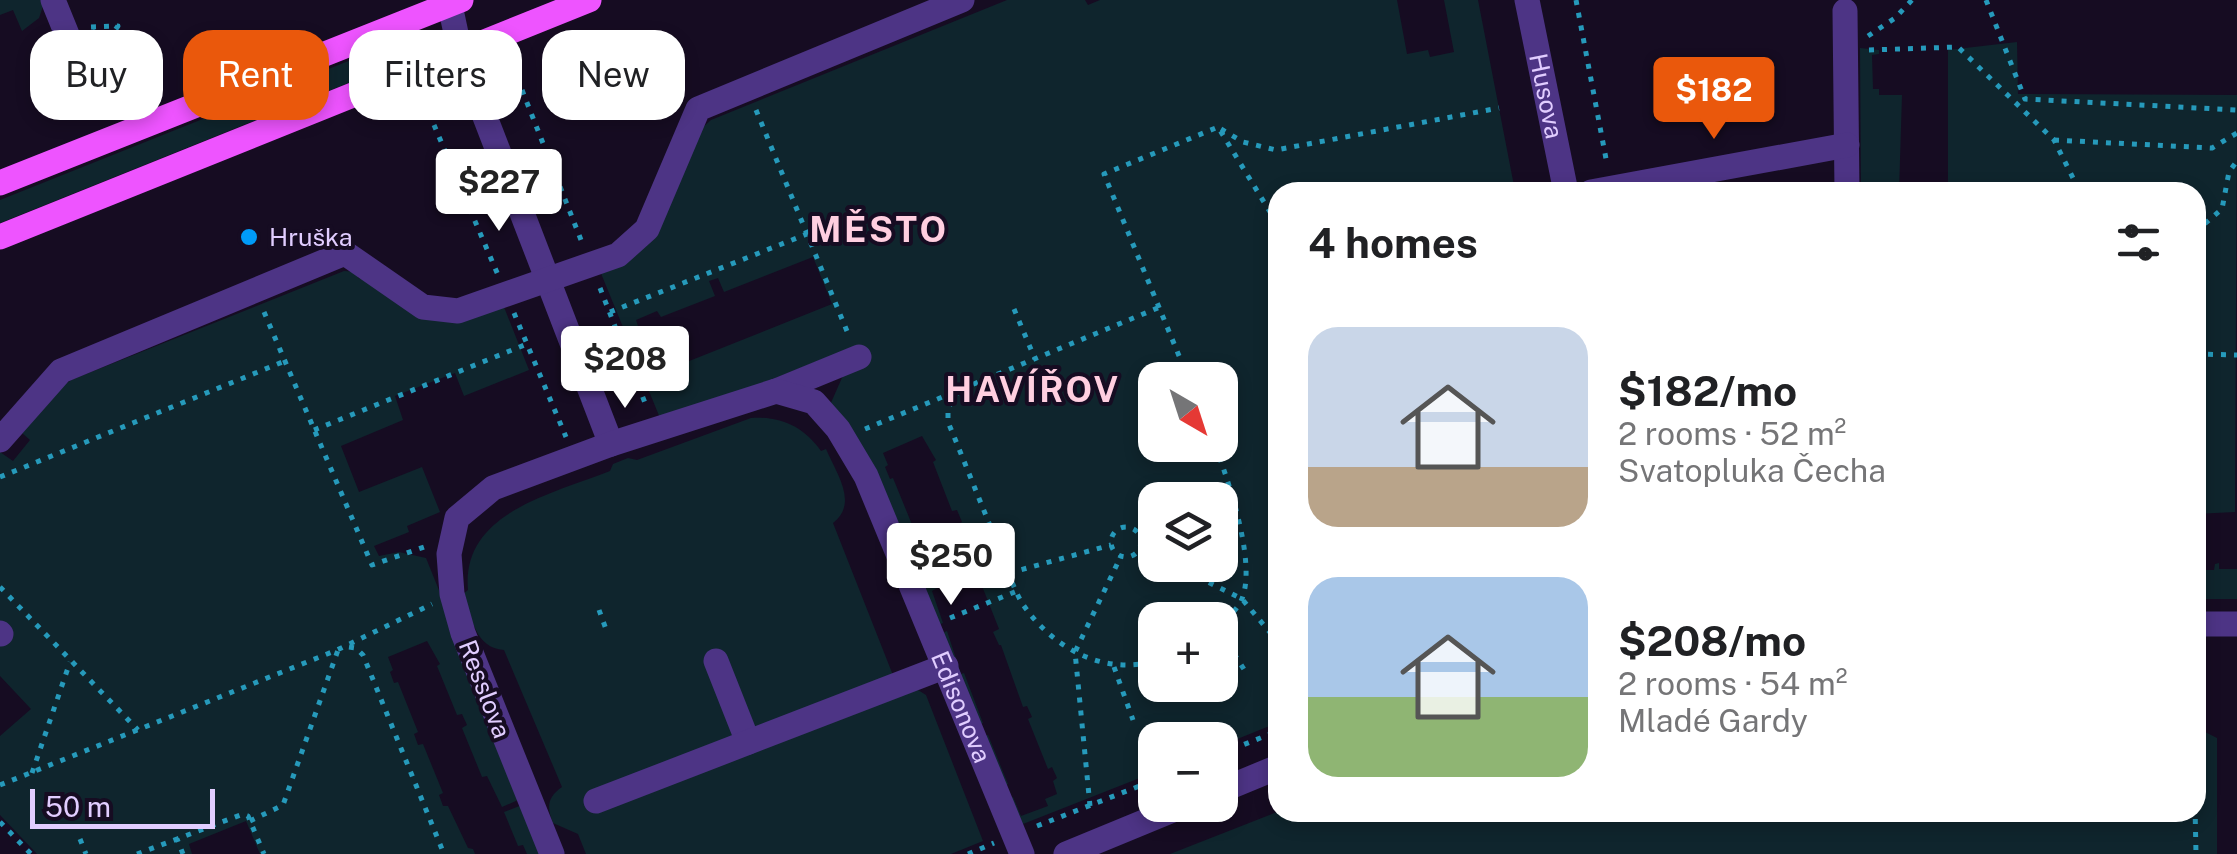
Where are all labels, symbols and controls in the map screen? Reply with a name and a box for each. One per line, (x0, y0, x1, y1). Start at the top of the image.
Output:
chip: Buy (30, 30, 163, 120)
chip: Rent (183, 30, 329, 120)
chip: Filters (349, 30, 522, 120)
chip: New (542, 30, 685, 120)
street label: Husova (1523, 51, 1570, 141)
pin: $182 (1655, 57, 1773, 142)
text: $182 (1675, 71, 1753, 108)
pin: $227 (440, 149, 558, 234)
text: $227 (458, 163, 540, 200)
district label: MĚSTO (809, 209, 949, 250)
icon: filters (2111, 215, 2166, 270)
text: 4 homes (1308, 218, 1478, 267)
place label: Hruška (269, 222, 353, 252)
marker: Hruška (238, 226, 260, 248)
pin: $208 (566, 326, 684, 411)
text: $208 (583, 340, 667, 377)
north arrow (1138, 362, 1238, 462)
map controls (1138, 362, 1238, 822)
text: $182/mo (1618, 366, 1797, 415)
icon: home (1388, 367, 1508, 487)
district label: HAVÍŘOV (945, 368, 1121, 410)
text: 2 rooms · 52 m² (1618, 415, 1846, 452)
text: Svatopluka Čecha (1618, 452, 1886, 489)
button: layers (1138, 482, 1238, 582)
pin: $250 (892, 523, 1010, 608)
text: $250 (909, 537, 993, 574)
button: + (1138, 602, 1238, 702)
text: $208/mo (1618, 616, 1806, 665)
icon: home (1388, 617, 1508, 737)
street label: Resslova (453, 636, 517, 742)
street label: Edisonova (925, 647, 998, 767)
text: 2 rooms · 54 m² (1618, 665, 1847, 702)
text: Mladé Gardy (1618, 702, 1808, 739)
button: − (1138, 722, 1238, 822)
scale bar (30, 784, 215, 828)
text: 50 m (45, 790, 111, 823)

